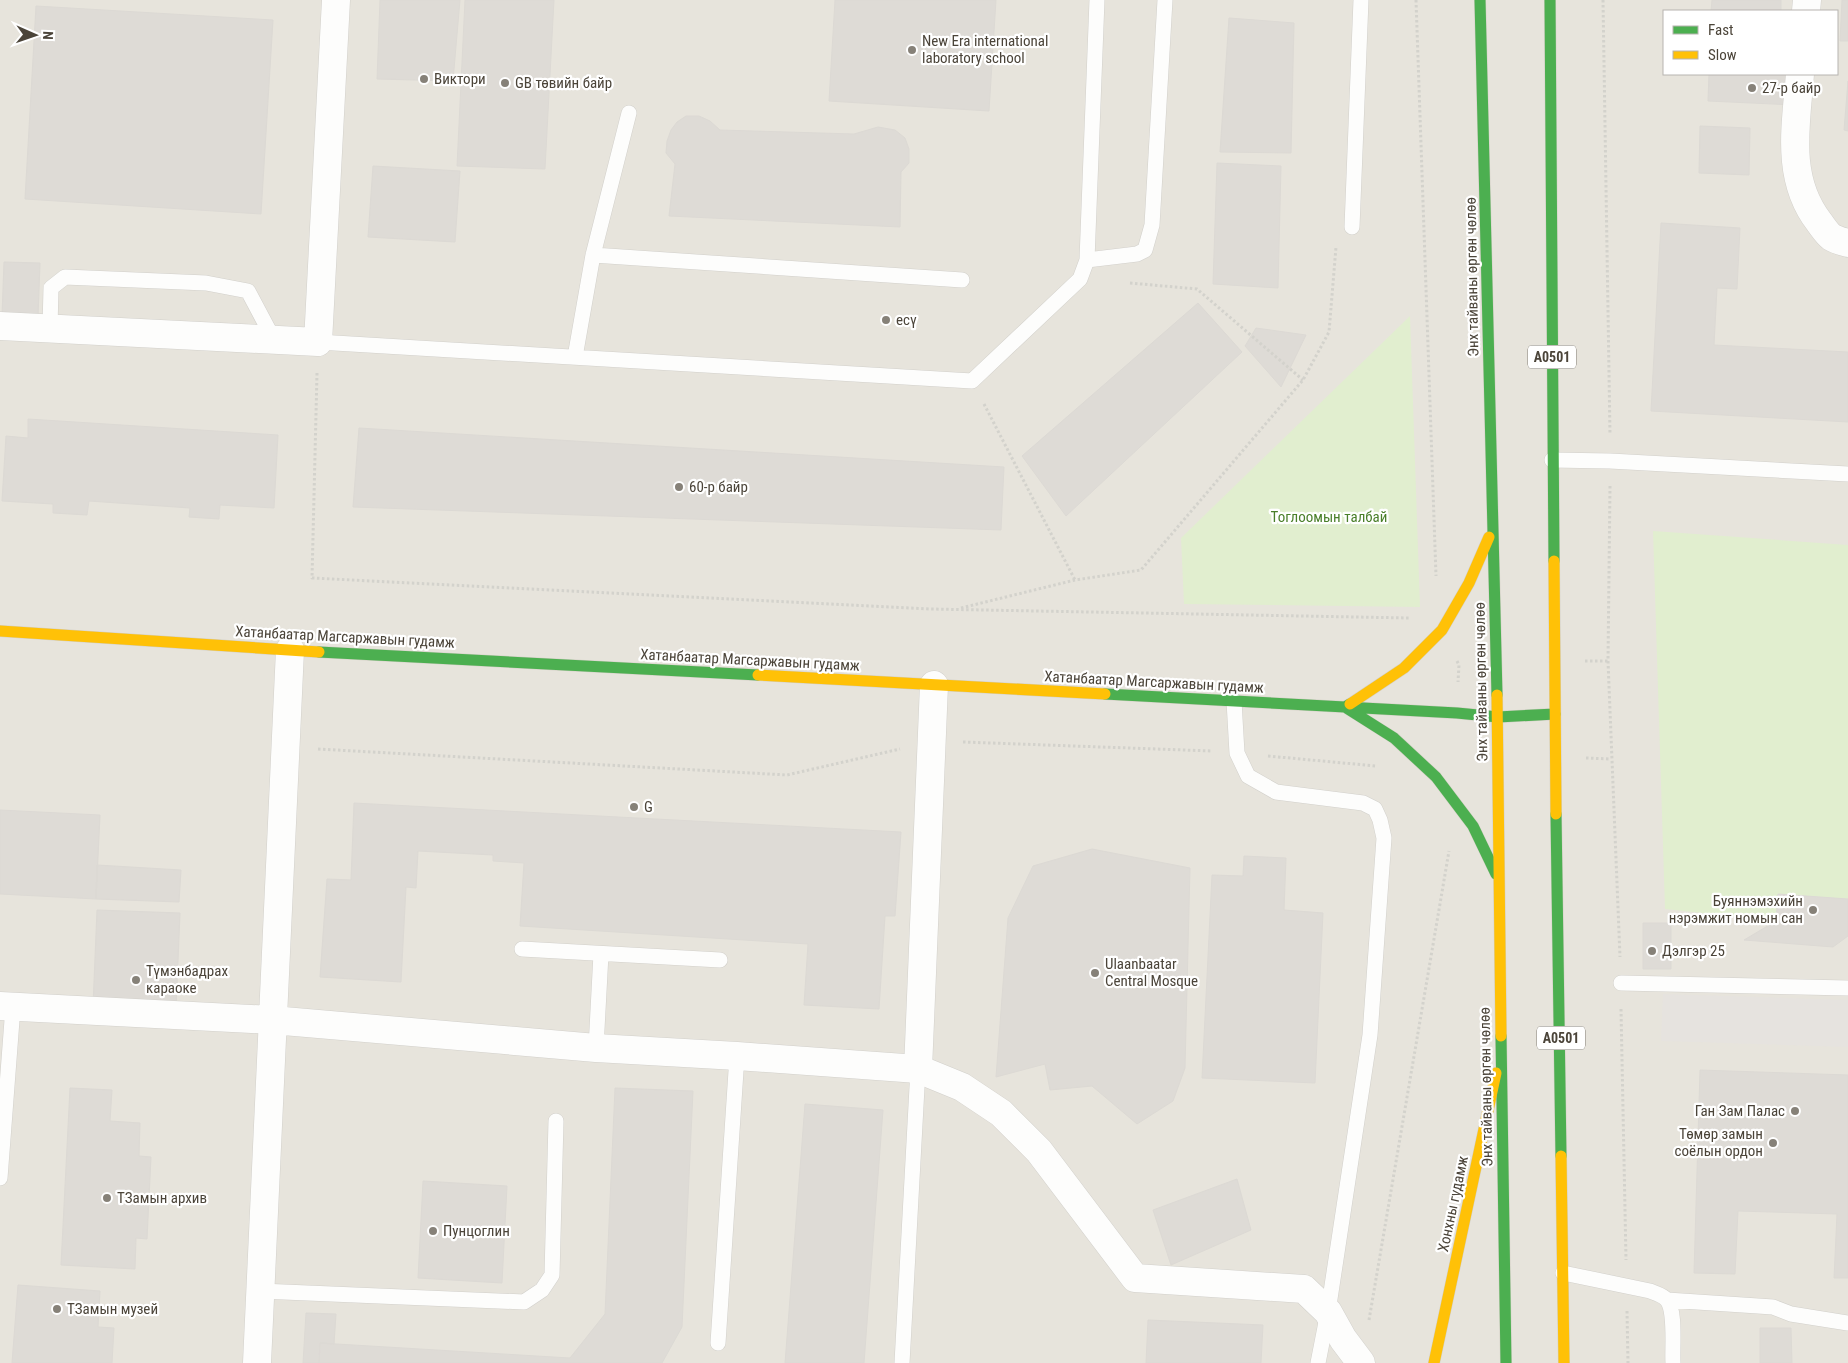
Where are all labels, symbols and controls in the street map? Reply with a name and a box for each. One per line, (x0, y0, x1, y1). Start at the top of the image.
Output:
north arrow (10, 10, 60, 60)
legend (1663, 10, 1838, 75)
text: Fast (1708, 21, 1733, 39)
text: N (40, 31, 56, 40)
place label: New Era international laboratory school (922, 32, 1048, 67)
marker: New Era international laboratory school (906, 44, 918, 56)
text: Slow (1708, 46, 1737, 64)
place label: Виктори (434, 70, 486, 88)
marker: Виктори (418, 73, 430, 85)
place label: GB төвийн байр (515, 74, 612, 92)
marker: GB төвийн байр (499, 77, 511, 89)
place label: 27-р байр (1762, 79, 1821, 97)
marker: 27-р байр (1746, 82, 1758, 94)
street label: Энх тайваны өргөн чөлөө (1462, 197, 1482, 357)
place label: есү (896, 311, 917, 329)
marker: есү (880, 314, 892, 326)
road number: A0501 (1528, 346, 1576, 368)
place label: 60-р байр (689, 478, 748, 496)
marker: 60-р байр (673, 481, 685, 493)
park label: Тоглоомын талбай (1271, 508, 1387, 526)
street label: Энх тайваны өргөн чөлөө (1471, 602, 1491, 762)
street label: Хатанбаатар Магсаржавын гудамж (235, 622, 455, 652)
street label: Хатанбаатар Магсаржавын гудамж (640, 645, 860, 675)
street label: Хатанбаатар Магсаржавын гудамж (1044, 667, 1264, 697)
place label: G (644, 798, 653, 816)
marker: G (628, 801, 640, 813)
place label: Буяннэмэхийн нэрэмжит номын сан (1669, 892, 1803, 927)
marker: Буяннэмэхийн нэрэмжит номын сан (1807, 904, 1819, 916)
place label: Дэлгэр 25 (1662, 942, 1725, 960)
marker: Дэлгэр 25 (1646, 945, 1658, 957)
place label: Ulaanbaatar Central Mosque (1105, 955, 1198, 990)
place label: Түмэнбадрах караоке (146, 962, 228, 997)
marker: Ulaanbaatar Central Mosque (1089, 967, 1101, 979)
marker: Түмэнбадрах караоке (130, 974, 142, 986)
street label: Энх тайваны өргөн чөлөө (1476, 1007, 1496, 1167)
road number: A0501 (1537, 1026, 1585, 1050)
place label: Ган Зам Палас (1695, 1102, 1785, 1120)
marker: Ган Зам Палас (1789, 1105, 1801, 1117)
place label: Төмөр замын соёлын ордон (1675, 1125, 1763, 1160)
marker: Төмөр замын соёлын ордон (1767, 1137, 1779, 1149)
street label: Хонхны гудамж (1434, 1154, 1472, 1254)
place label: ТЗамын архив (117, 1189, 207, 1207)
marker: ТЗамын архив (101, 1192, 113, 1204)
place label: Пунцоглин (443, 1222, 510, 1240)
marker: Пунцоглин (427, 1225, 439, 1237)
place label: ТЗамын музей (67, 1300, 158, 1318)
marker: ТЗамын музей (51, 1303, 63, 1315)

